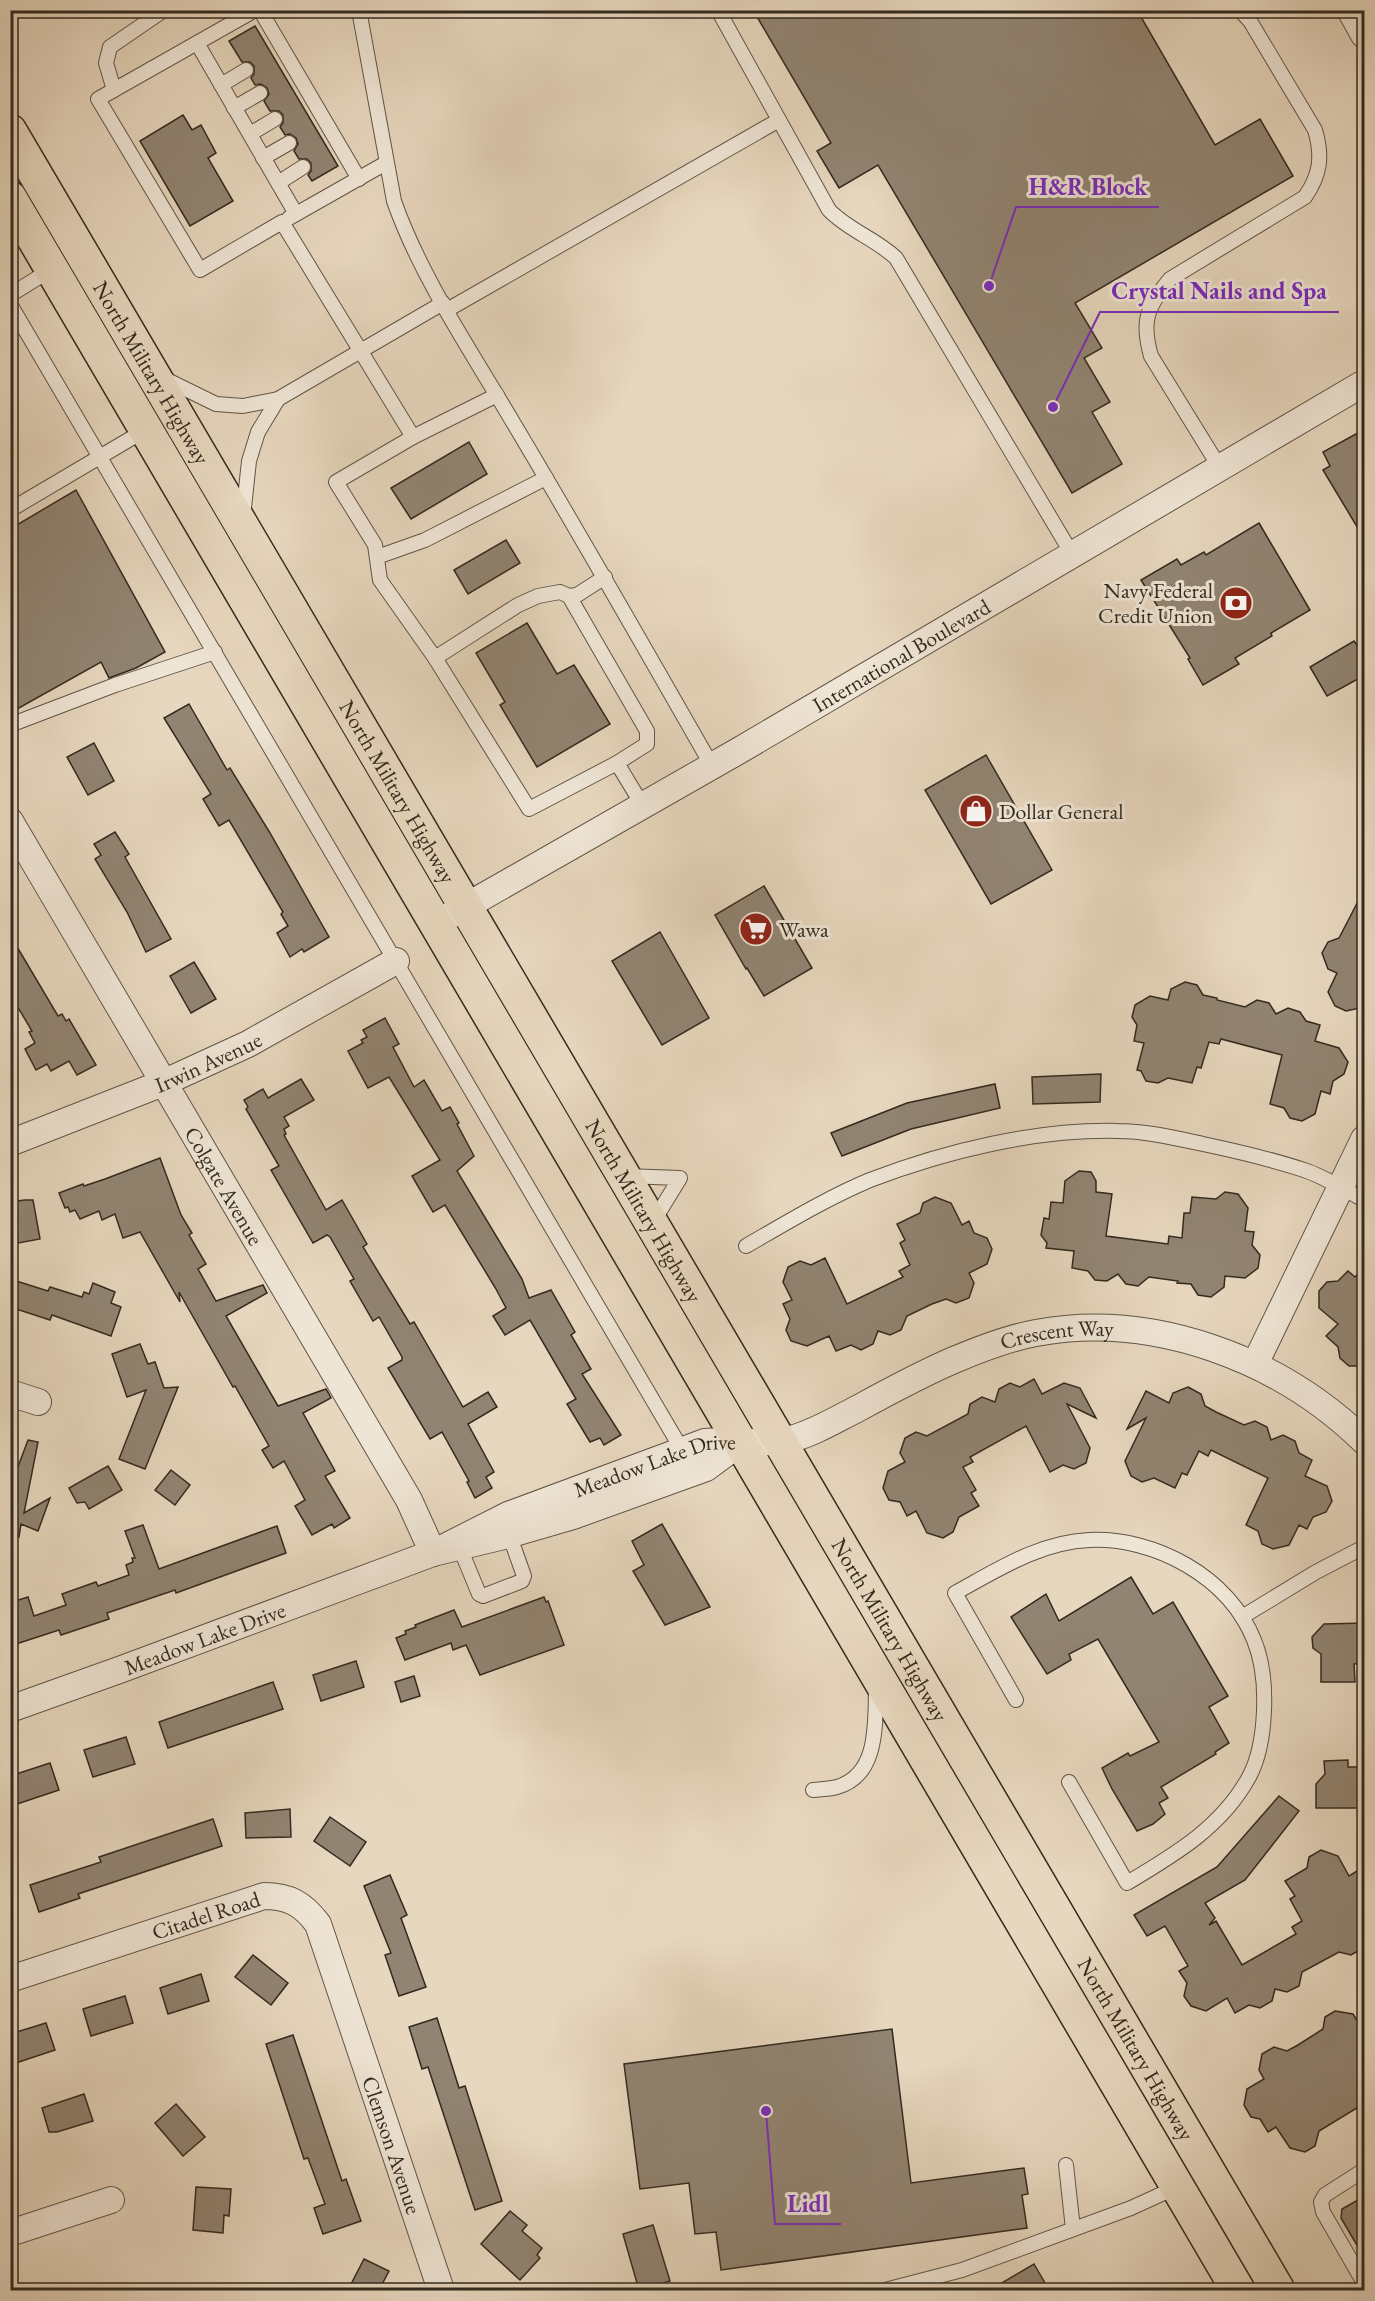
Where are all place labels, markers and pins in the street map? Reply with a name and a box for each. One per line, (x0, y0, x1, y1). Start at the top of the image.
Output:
callout: H&R Block (1016, 165, 1159, 207)
callout: Crystal Nails and Spa (1100, 270, 1339, 312)
place label: Navy Federal Credit Union (1098, 576, 1213, 630)
bank icon: Navy Federal Credit Union (1218, 585, 1254, 621)
shop icon: Dollar General (958, 793, 994, 829)
place label: Dollar General (999, 797, 1123, 826)
supermarket icon: Wawa (738, 911, 774, 947)
place label: Wawa (779, 915, 829, 944)
callout: Lidl (775, 2182, 841, 2224)

